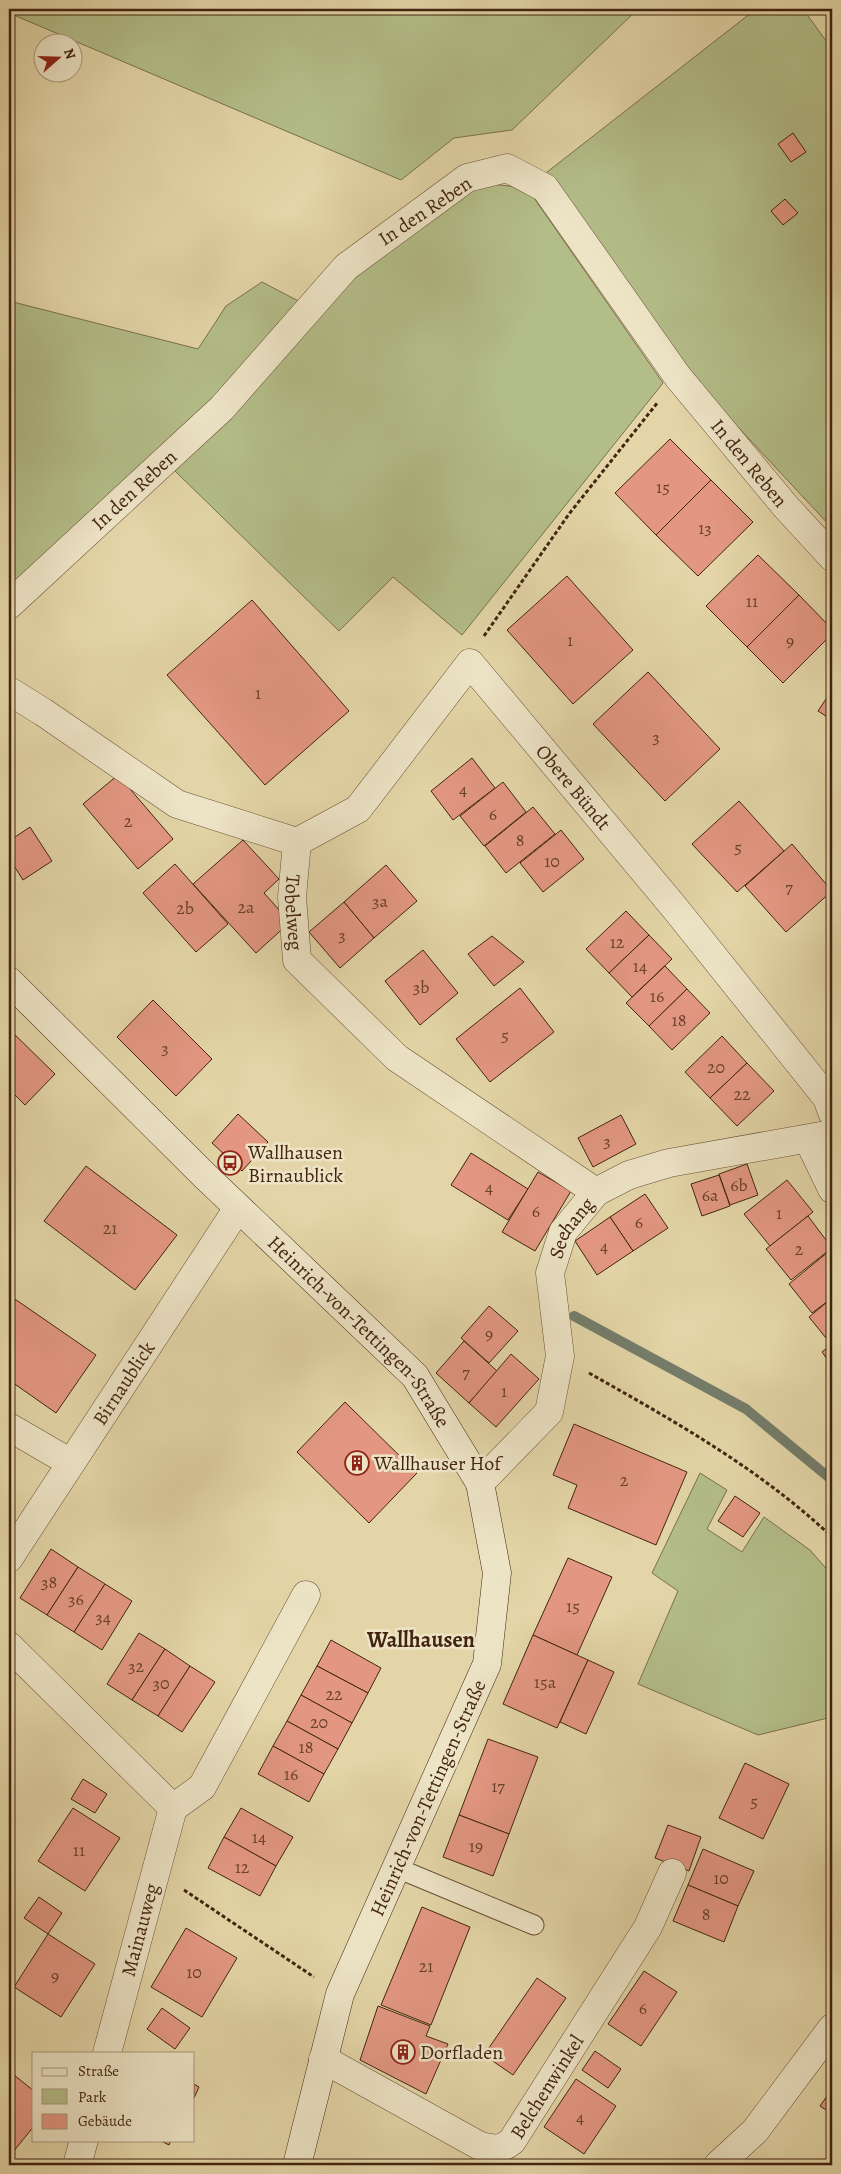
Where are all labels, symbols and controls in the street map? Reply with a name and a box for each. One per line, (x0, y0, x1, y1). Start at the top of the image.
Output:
north arrow (32, 32, 82, 82)
text: N (59, 46, 80, 62)
street label: In den Reben (373, 170, 477, 252)
street label: In den Reben (705, 413, 794, 513)
street label: In den Reben (85, 443, 182, 536)
house number: 15 (656, 475, 670, 499)
house number: 13 (698, 516, 712, 540)
house number: 11 (746, 589, 758, 613)
house number: 1 (567, 628, 573, 652)
house number: 9 (786, 629, 794, 653)
house number: 1 (255, 681, 261, 705)
house number: 3 (652, 725, 660, 749)
street label: Obere Bündt (530, 738, 618, 836)
house number: 4 (459, 777, 467, 801)
house number: 6 (489, 802, 497, 826)
house number: 2 (124, 809, 133, 833)
house number: 8 (516, 828, 524, 852)
house number: 5 (734, 835, 742, 859)
house number: 10 (544, 849, 560, 873)
street label: Tobelweg (278, 873, 310, 951)
house number: 7 (785, 875, 793, 899)
house number: 3a (372, 889, 389, 913)
house number: 2a (238, 895, 255, 919)
house number: 2b (176, 896, 194, 920)
house number: 3 (338, 923, 346, 947)
house number: 12 (610, 930, 625, 954)
house number: 14 (633, 954, 647, 978)
house number: 3b (413, 975, 429, 999)
house number: 16 (650, 984, 664, 1008)
house number: 18 (672, 1008, 686, 1032)
house number: 5 (501, 1023, 509, 1047)
house number: 3 (161, 1036, 169, 1060)
house number: 20 (707, 1055, 725, 1079)
house number: 22 (733, 1082, 751, 1106)
house number: 3 (603, 1129, 611, 1153)
place label: Wallhausen Birnaublick (247, 1139, 343, 1189)
bus stop icon: Wallhausen Birnaublick (217, 1150, 243, 1176)
house number: 6b (730, 1173, 748, 1197)
house number: 4 (485, 1175, 493, 1199)
house number: 6a (702, 1183, 719, 1207)
street label: Seehang (542, 1191, 600, 1262)
house number: 6 (532, 1199, 540, 1223)
house number: 1 (776, 1201, 782, 1225)
house number: 6 (635, 1210, 643, 1234)
house number: 21 (103, 1216, 117, 1240)
street label: Heinrich-von-Tettingen-Straße (262, 1229, 457, 1432)
house number: 4 (600, 1234, 608, 1258)
house number: 2 (795, 1237, 804, 1261)
house number: 9 (485, 1322, 493, 1346)
street label: Birnaublick (86, 1336, 161, 1430)
house number: 7 (462, 1360, 470, 1384)
house number: 1 (501, 1379, 507, 1403)
building icon: Wallhauser Hof (344, 1450, 370, 1476)
place label: Wallhauser Hof (373, 1450, 504, 1477)
house number: 2 (620, 1468, 629, 1492)
house number: 38 (41, 1570, 57, 1594)
house number: 36 (68, 1587, 84, 1611)
house number: 15 (566, 1594, 580, 1618)
house number: 34 (95, 1605, 111, 1629)
district label: Wallhausen (366, 1625, 475, 1655)
house number: 32 (128, 1654, 144, 1678)
house number: 15a (534, 1670, 557, 1694)
house number: 30 (152, 1671, 170, 1695)
street label: Heinrich-von-Tettingen-Straße (364, 1675, 492, 1921)
house number: 22 (325, 1682, 343, 1706)
house number: 20 (310, 1710, 328, 1734)
house number: 18 (299, 1735, 313, 1759)
house number: 16 (284, 1762, 298, 1786)
house number: 17 (491, 1774, 505, 1798)
house number: 5 (750, 1789, 758, 1813)
house number: 14 (252, 1825, 266, 1849)
house number: 19 (469, 1834, 483, 1858)
house number: 11 (73, 1838, 85, 1862)
house number: 12 (235, 1855, 250, 1879)
house number: 10 (713, 1866, 729, 1890)
street label: Mainauweg (115, 1880, 165, 1980)
house number: 8 (702, 1902, 710, 1926)
house number: 21 (419, 1954, 433, 1978)
house number: 10 (186, 1960, 202, 1984)
house number: 9 (51, 1964, 59, 1988)
house number: 6 (639, 1996, 647, 2020)
street label: Belchenwinkel (503, 2029, 590, 2144)
building icon: Dorfladen (390, 2039, 416, 2065)
place label: Dorfladen (420, 2039, 503, 2066)
legend (32, 2052, 195, 2142)
text: Straße (78, 2061, 119, 2081)
text: Park (78, 2087, 107, 2107)
house number: 4 (576, 2105, 584, 2129)
text: Gebäude (78, 2111, 132, 2131)

